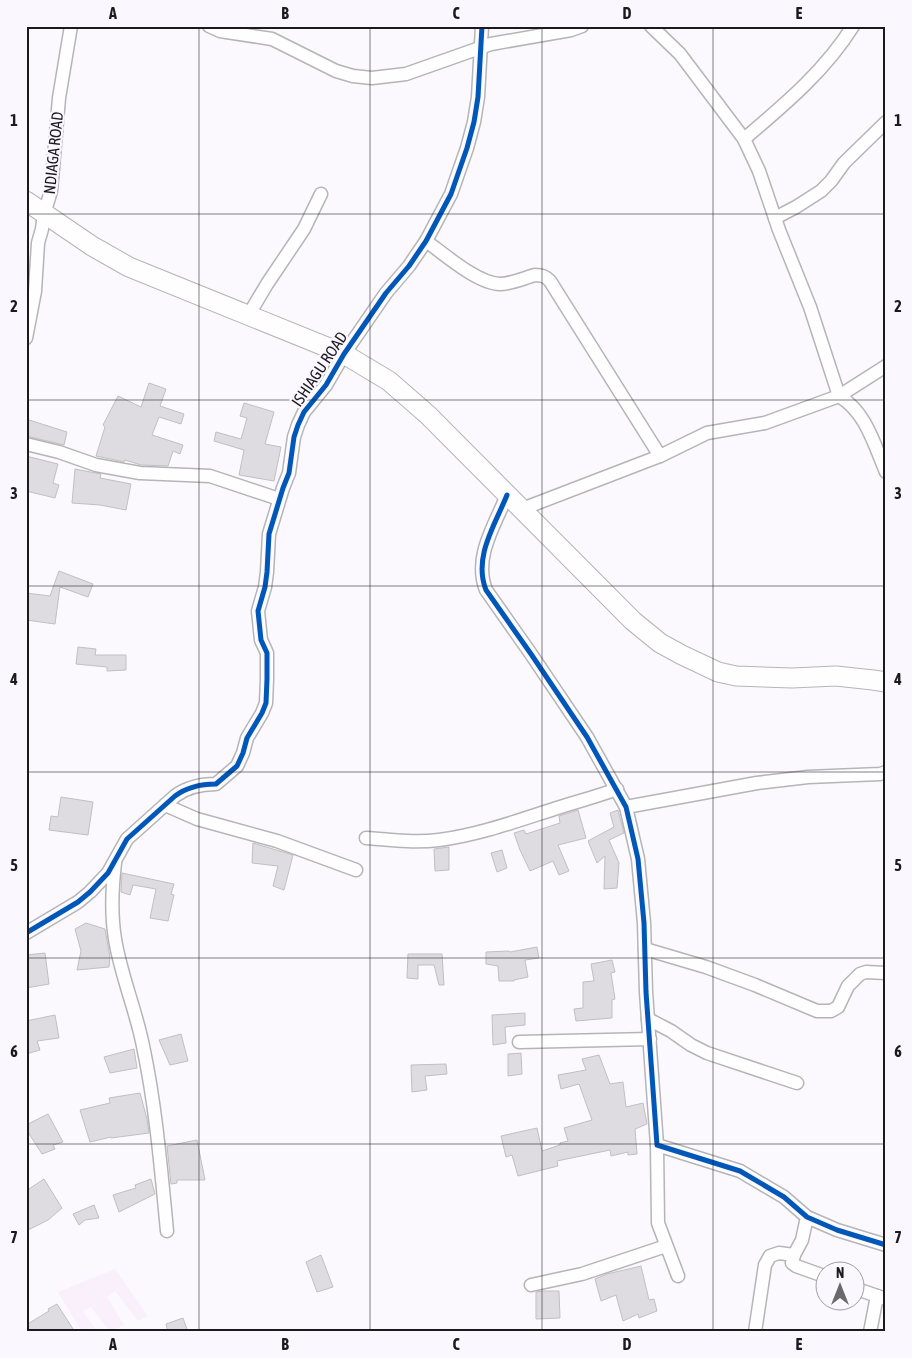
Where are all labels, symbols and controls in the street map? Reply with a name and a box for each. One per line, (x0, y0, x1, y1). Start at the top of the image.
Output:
text: A (108, 4, 117, 22)
text: B (281, 4, 289, 22)
text: C (452, 4, 460, 22)
text: D (623, 4, 632, 22)
text: E (796, 4, 803, 22)
text: 1 (10, 111, 18, 129)
street label: NDIAGA ROAD (40, 111, 66, 195)
text: 1 (894, 111, 902, 129)
text: 2 (10, 297, 18, 315)
text: 2 (894, 297, 902, 315)
street label: ISHIAGU ROAD (287, 328, 351, 410)
text: 3 (10, 484, 18, 502)
text: 3 (894, 484, 902, 502)
text: 4 (9, 670, 18, 688)
text: 4 (893, 670, 902, 688)
text: 5 (10, 856, 18, 874)
text: 5 (894, 856, 902, 874)
text: 6 (10, 1042, 18, 1060)
text: 6 (894, 1042, 902, 1060)
text: 7 (10, 1228, 18, 1246)
text: 7 (894, 1228, 902, 1246)
north arrow (814, 1260, 864, 1310)
text: N (836, 1265, 844, 1281)
text: A (108, 1335, 117, 1353)
text: B (281, 1335, 289, 1353)
text: C (452, 1335, 460, 1353)
text: D (623, 1335, 632, 1353)
text: E (796, 1335, 803, 1353)

